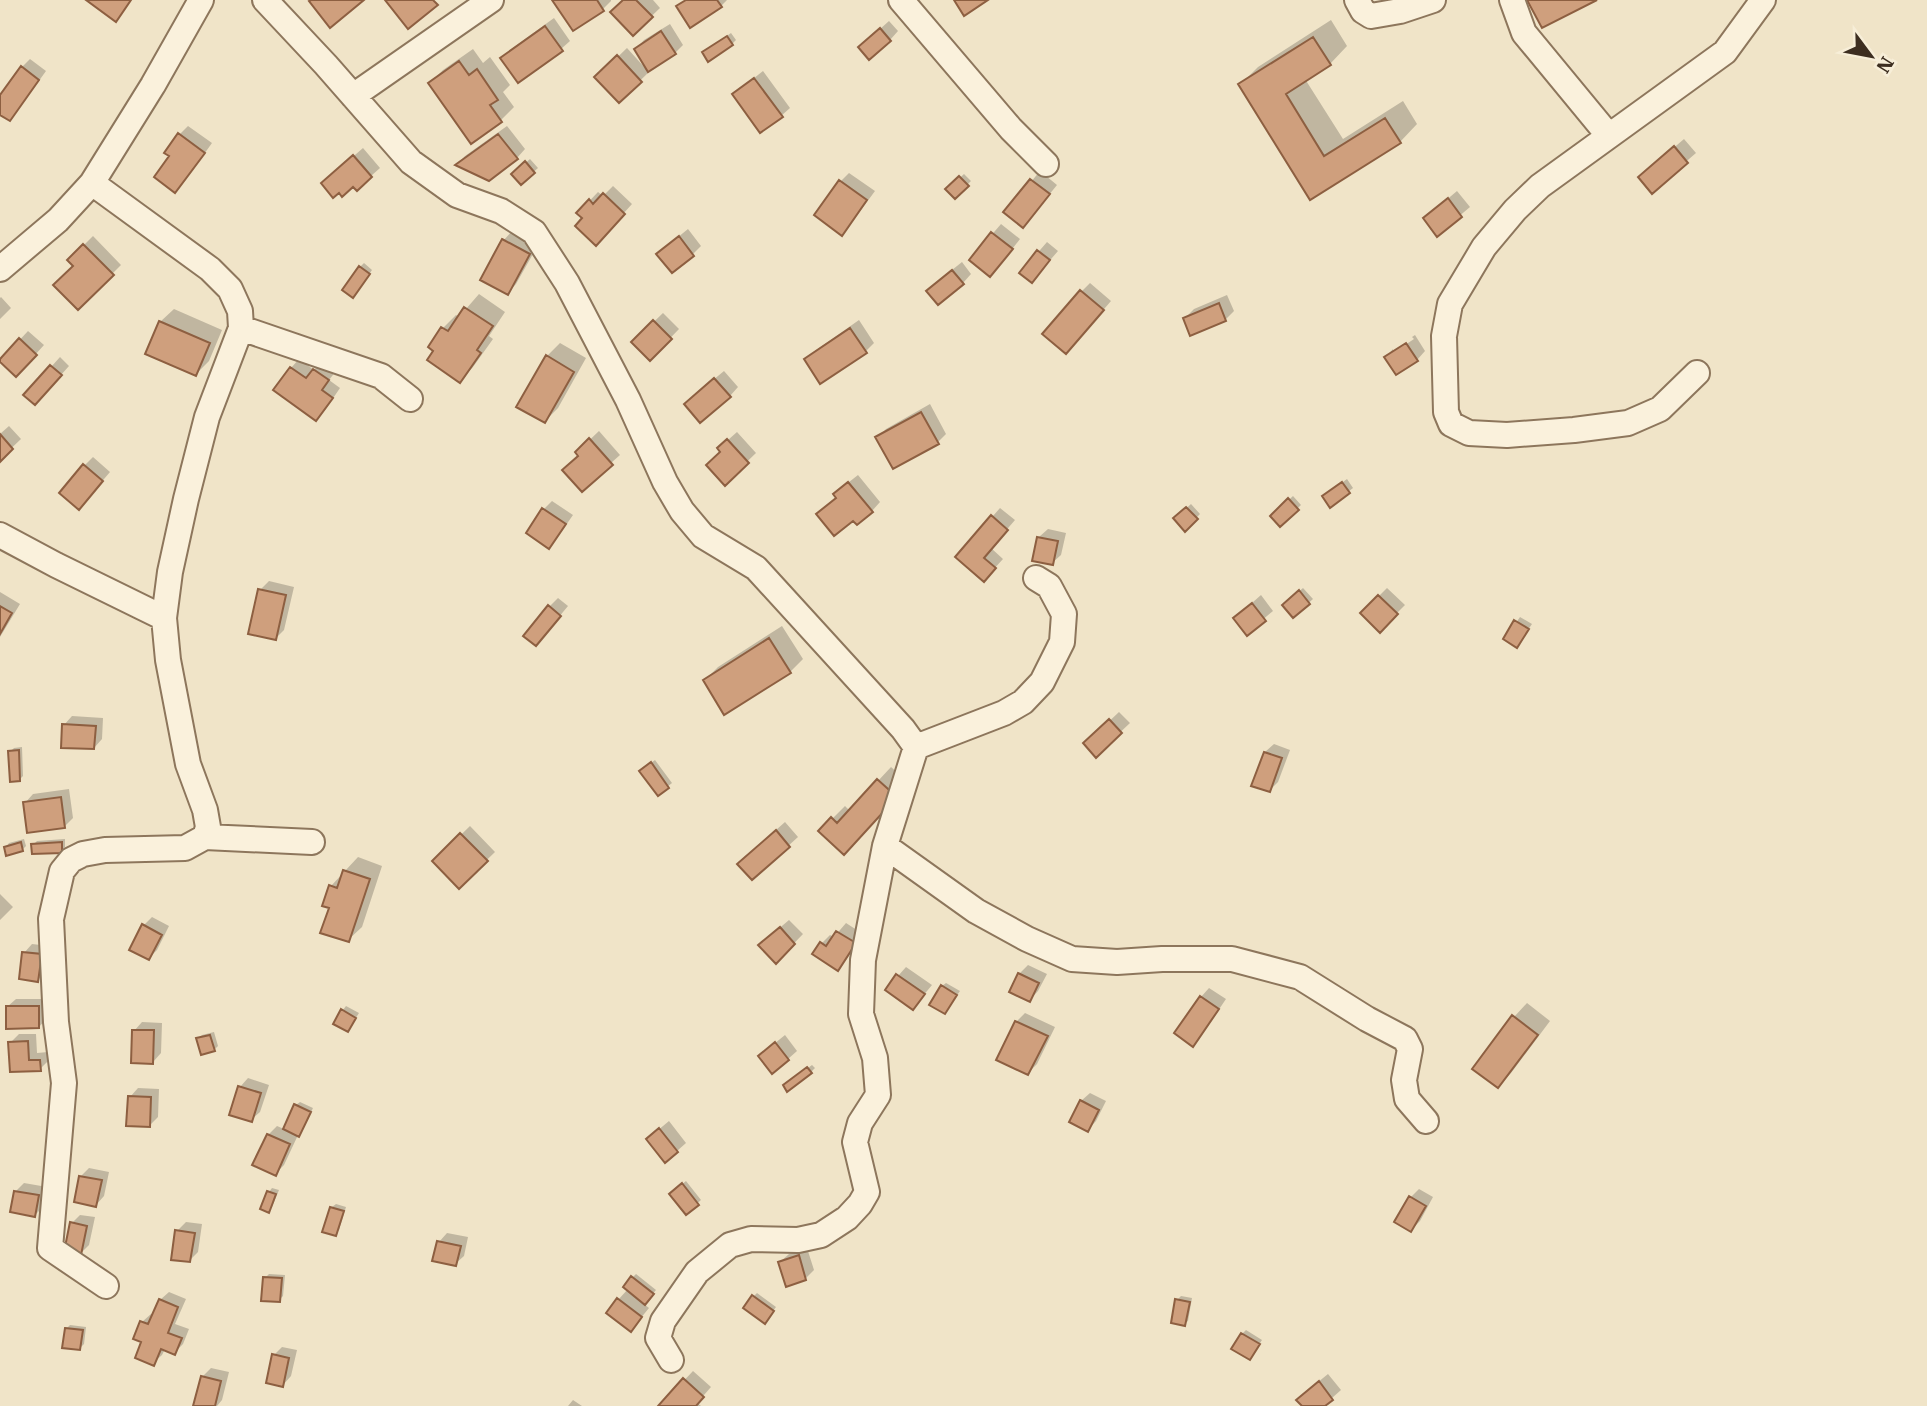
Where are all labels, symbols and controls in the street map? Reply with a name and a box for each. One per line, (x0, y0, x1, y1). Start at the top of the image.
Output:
north arrow (1836, 21, 1906, 91)
text: N (1871, 52, 1900, 78)

